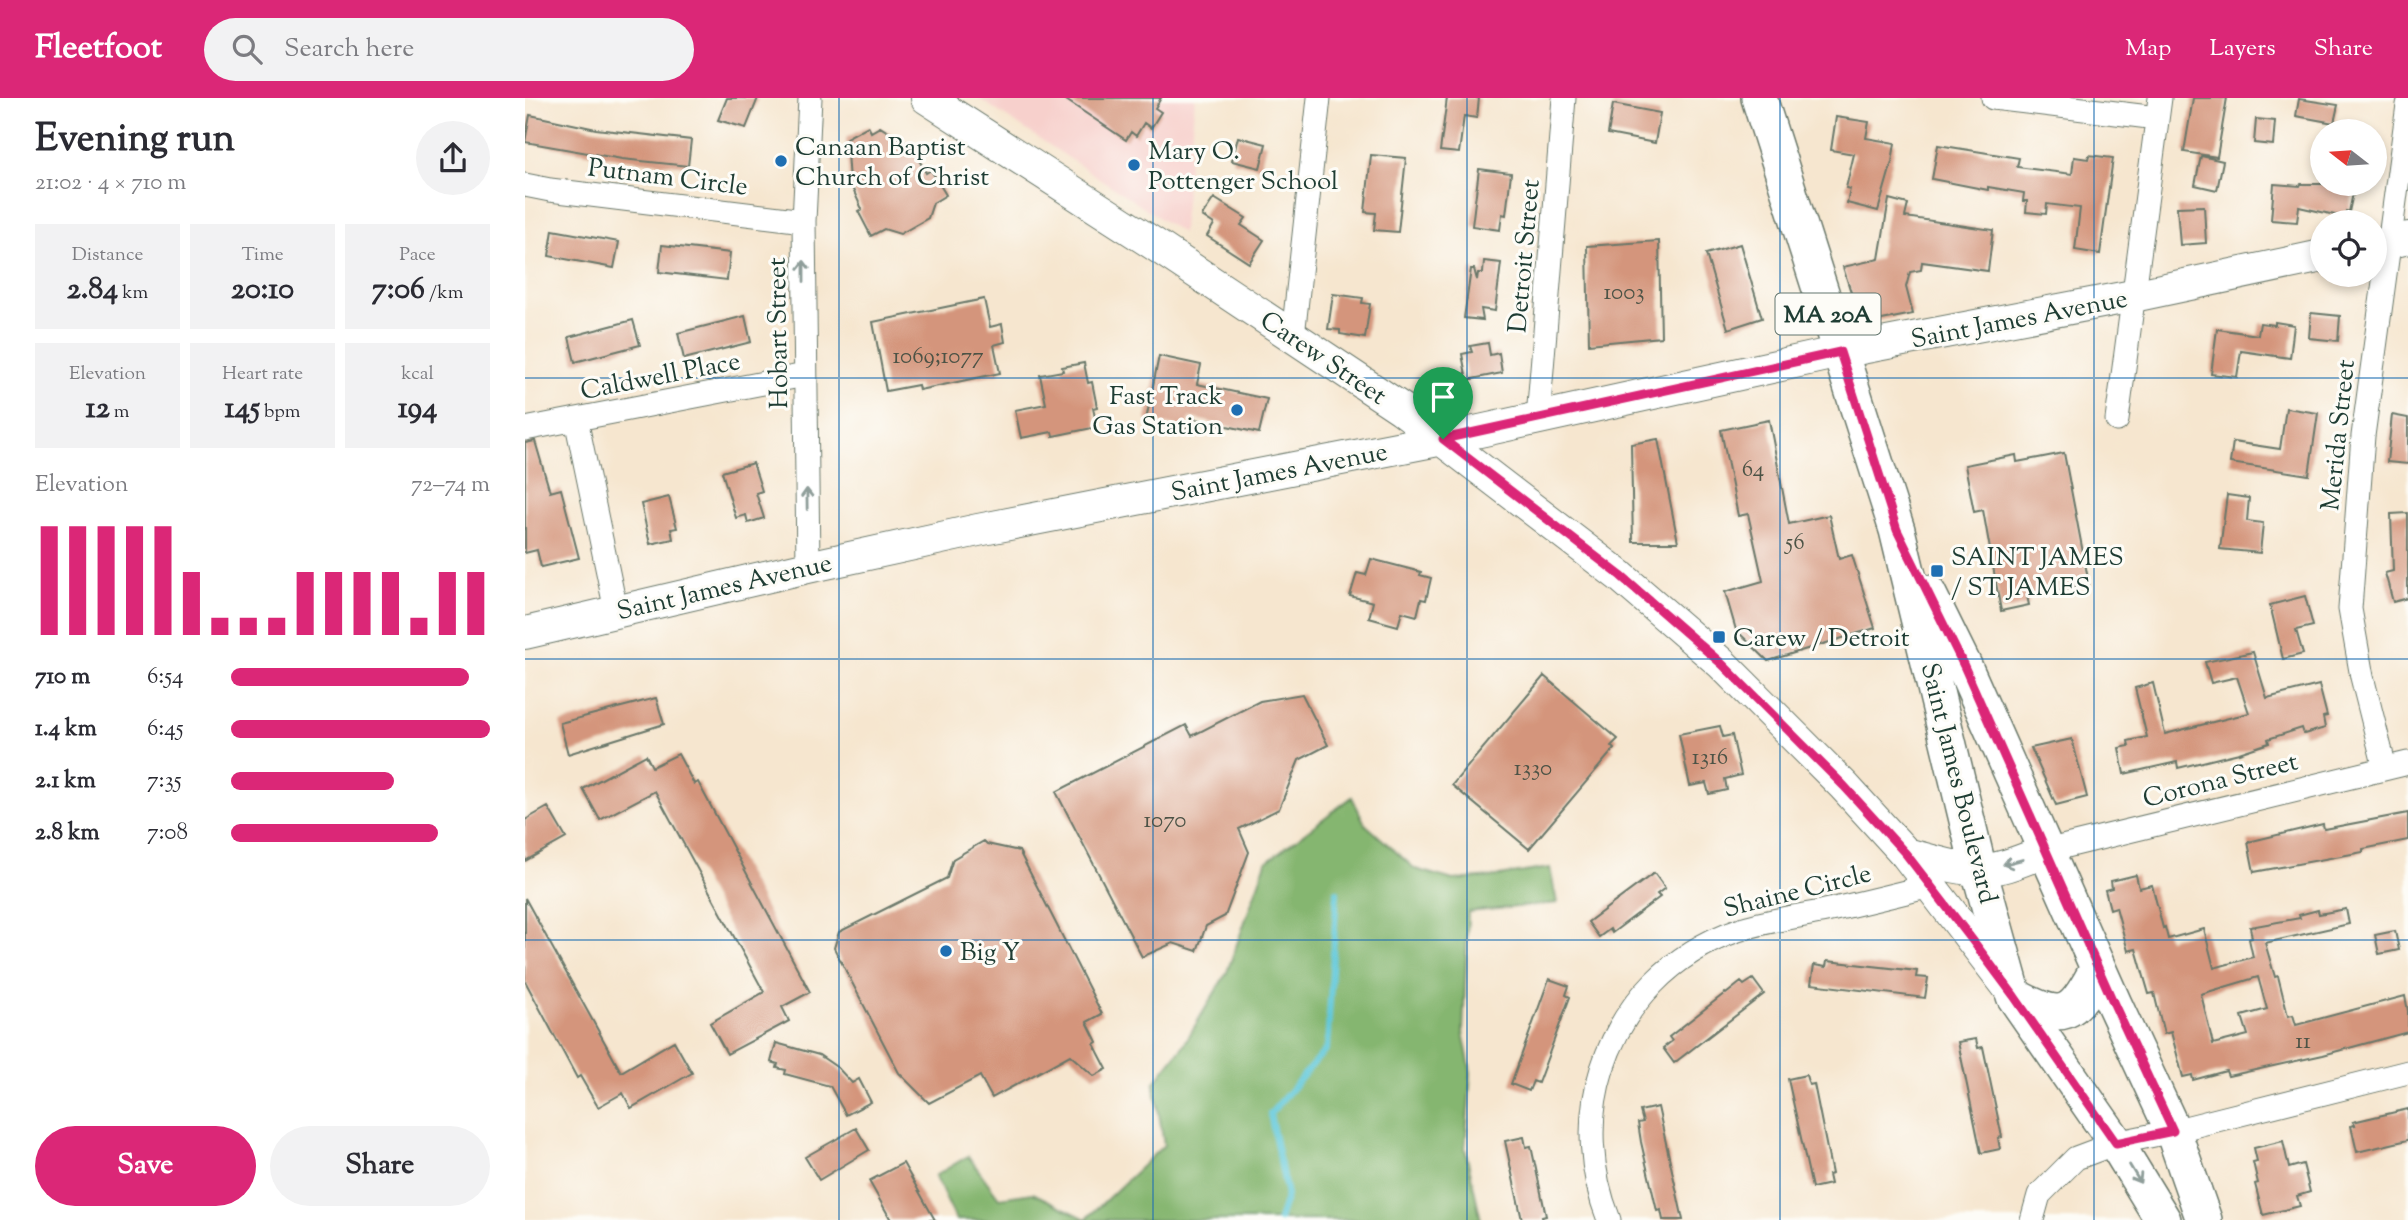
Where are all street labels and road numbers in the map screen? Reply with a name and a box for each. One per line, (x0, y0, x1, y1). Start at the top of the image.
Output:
street label: Putnam Circle (586, 150, 750, 207)
street label: Detroit Street (1500, 178, 1551, 335)
street label: Hobart Street (760, 257, 799, 409)
street label: Saint James Avenue (1908, 281, 2131, 360)
road number: MA 20A (1775, 294, 1881, 334)
street label: Carew Street (1252, 303, 1393, 415)
street label: Caldwell Place (577, 344, 744, 411)
street label: Merida Street (2313, 358, 2366, 513)
street label: Saint James Avenue (1168, 434, 1391, 513)
street label: Saint James Avenue (613, 546, 836, 631)
street label: Saint James Boulevard (1910, 659, 2005, 908)
street label: Corona Street (2139, 744, 2302, 819)
street label: Shaine Circle (1720, 856, 1875, 929)

